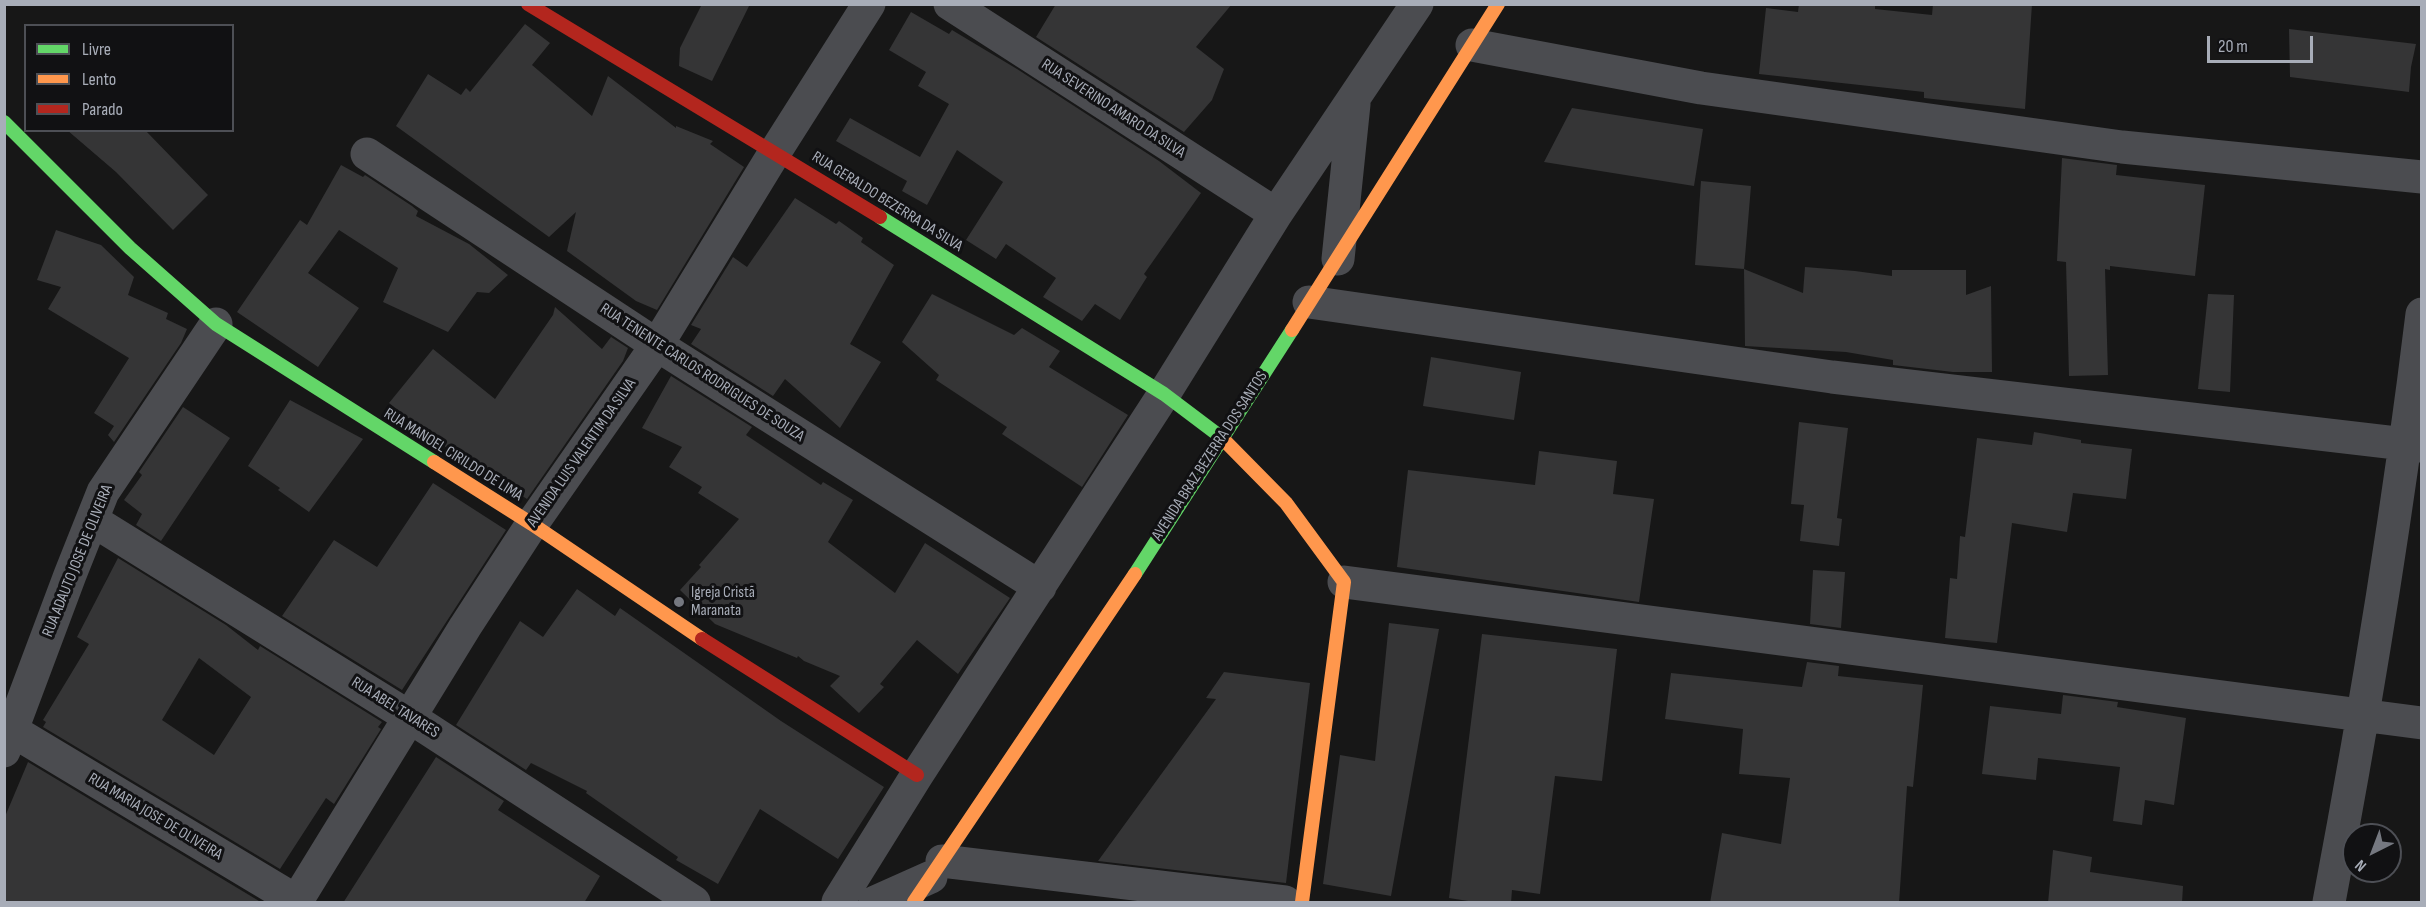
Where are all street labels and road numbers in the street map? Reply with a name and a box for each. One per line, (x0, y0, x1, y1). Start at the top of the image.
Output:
street label: RUA SEVERINO AMARO DA SILVA (1037, 55, 1189, 163)
street label: RUA GERALDO BEZERRA DA SILVA (808, 148, 966, 256)
street label: RUA TENENTE CARLOS RODRIGUES DE SOUZA (596, 300, 808, 446)
street label: AVENIDA BRAZ BEZERRA DOS SANTOS (1148, 368, 1272, 544)
street label: AVENIDA LUIS VALENTIM DA SILVA (523, 375, 641, 531)
street label: RUA MANOEL CIRILDO DE LIMA (380, 404, 526, 506)
street label: RUA ADAUTO JOSE DE OLIVEIRA (39, 482, 117, 640)
street label: RUA ABEL TAVARES (347, 673, 443, 743)
street label: RUA MARIA JOSE DE OLIVEIRA (84, 769, 226, 865)

